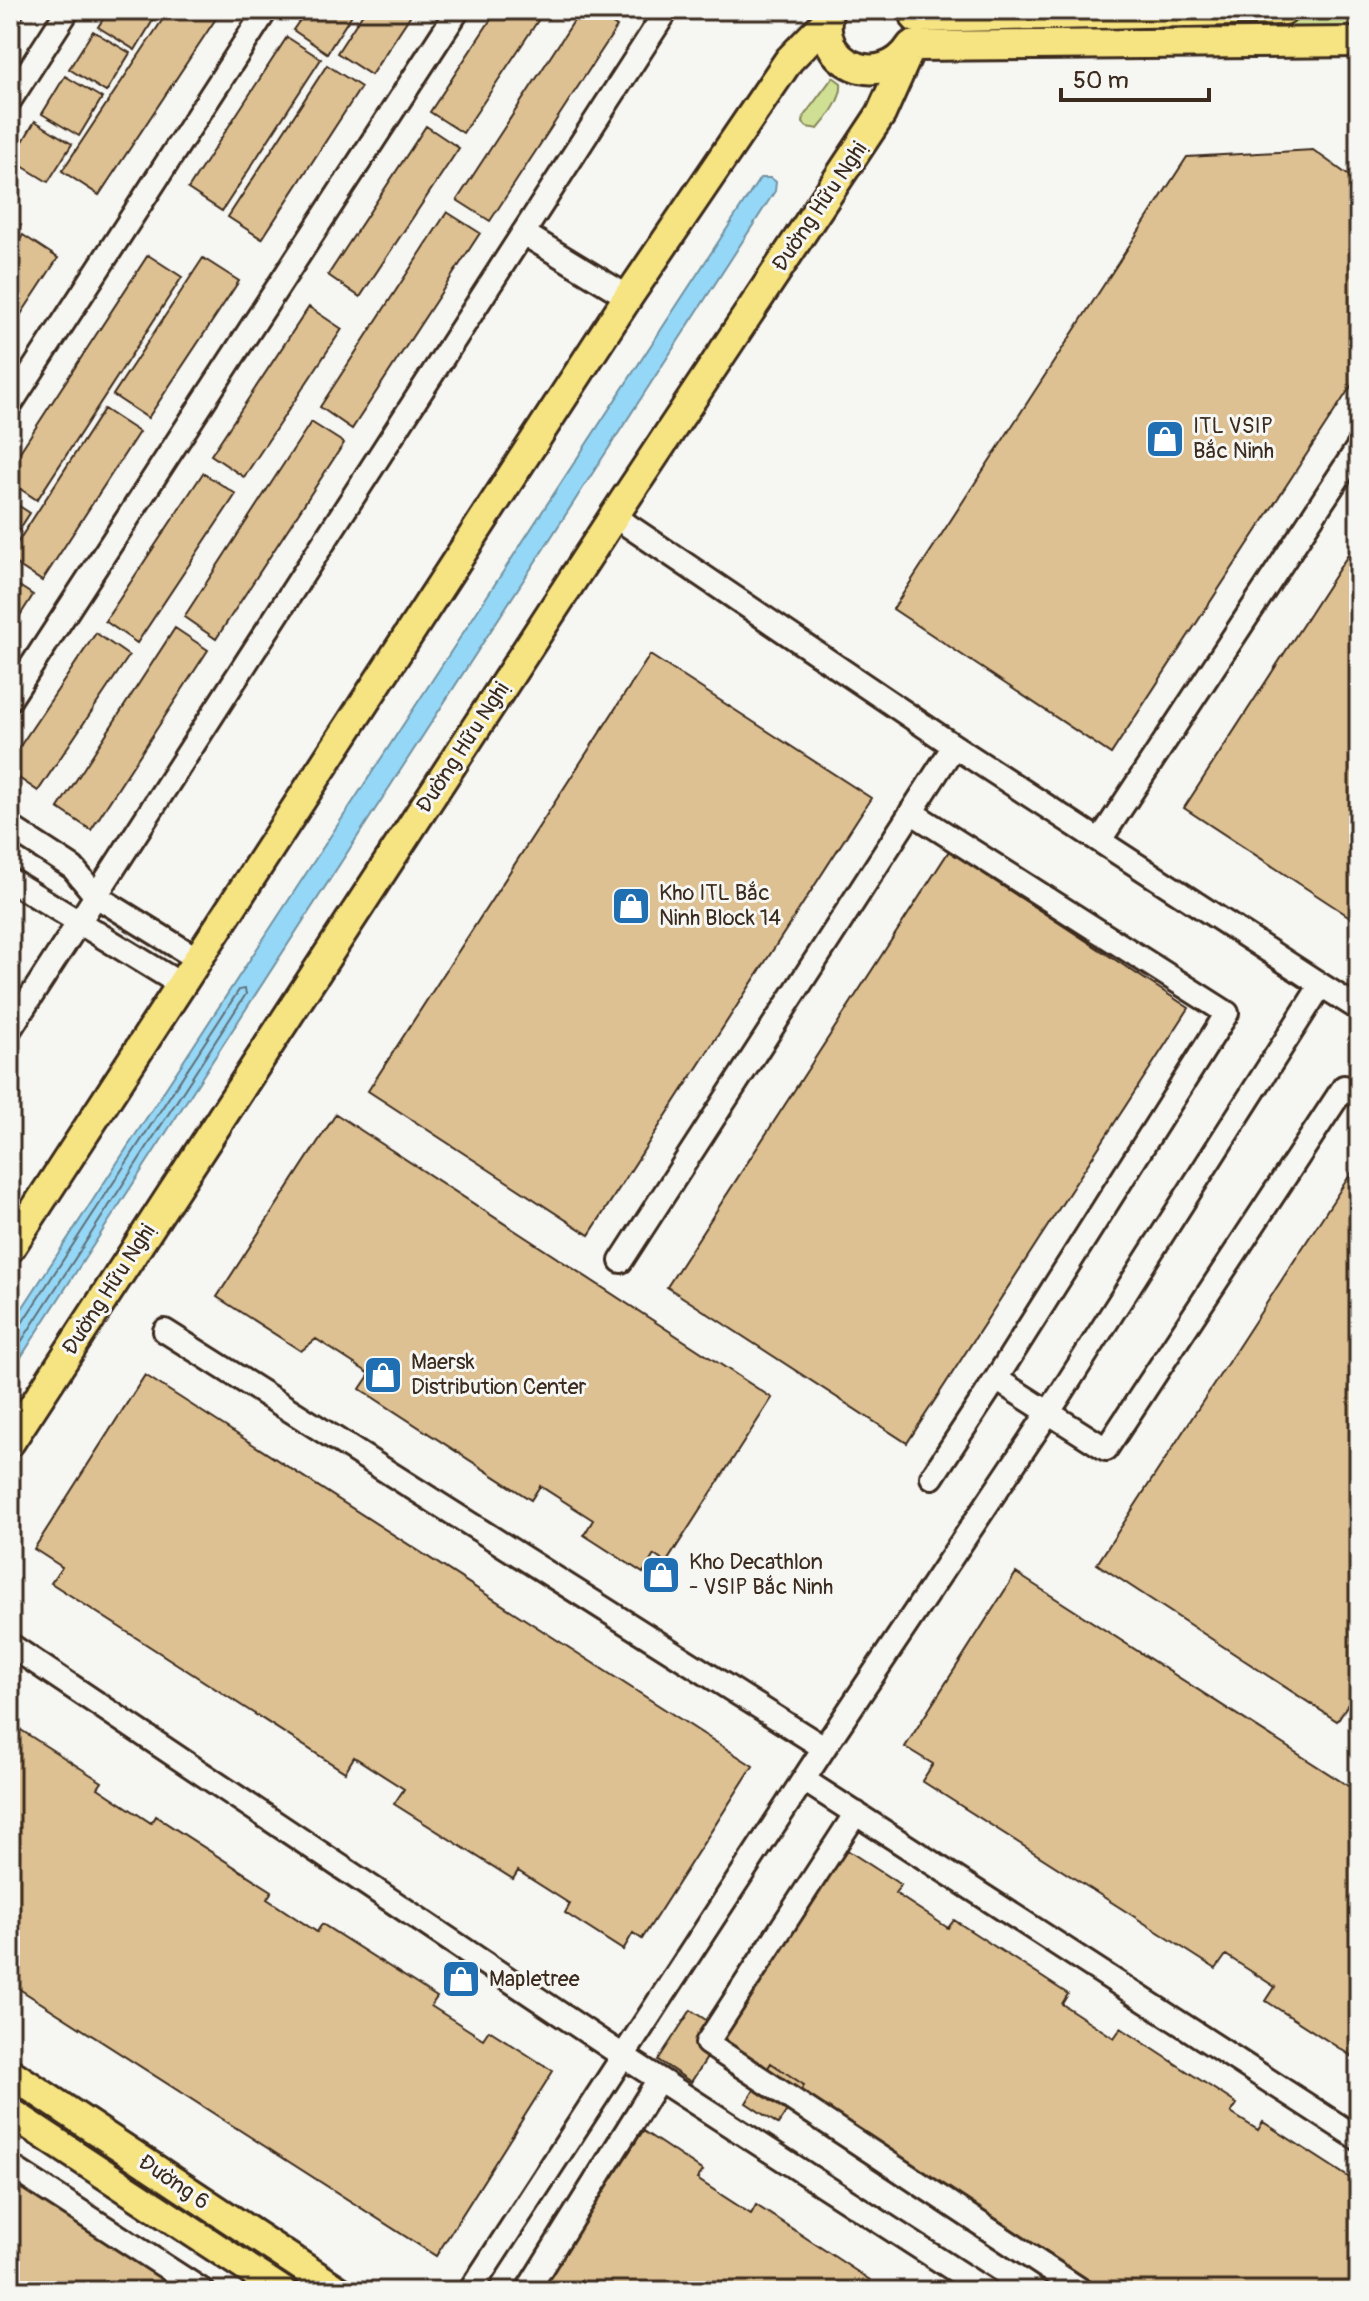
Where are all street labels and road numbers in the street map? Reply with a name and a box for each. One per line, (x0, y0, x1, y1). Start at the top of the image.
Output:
street label: Đường Hữu Nghị (766, 135, 874, 277)
street label: Đường Hữu Nghị (410, 676, 516, 818)
street label: Đường Hữu Nghị (56, 1218, 162, 1360)
street label: Đường 6 (133, 2148, 215, 2216)

